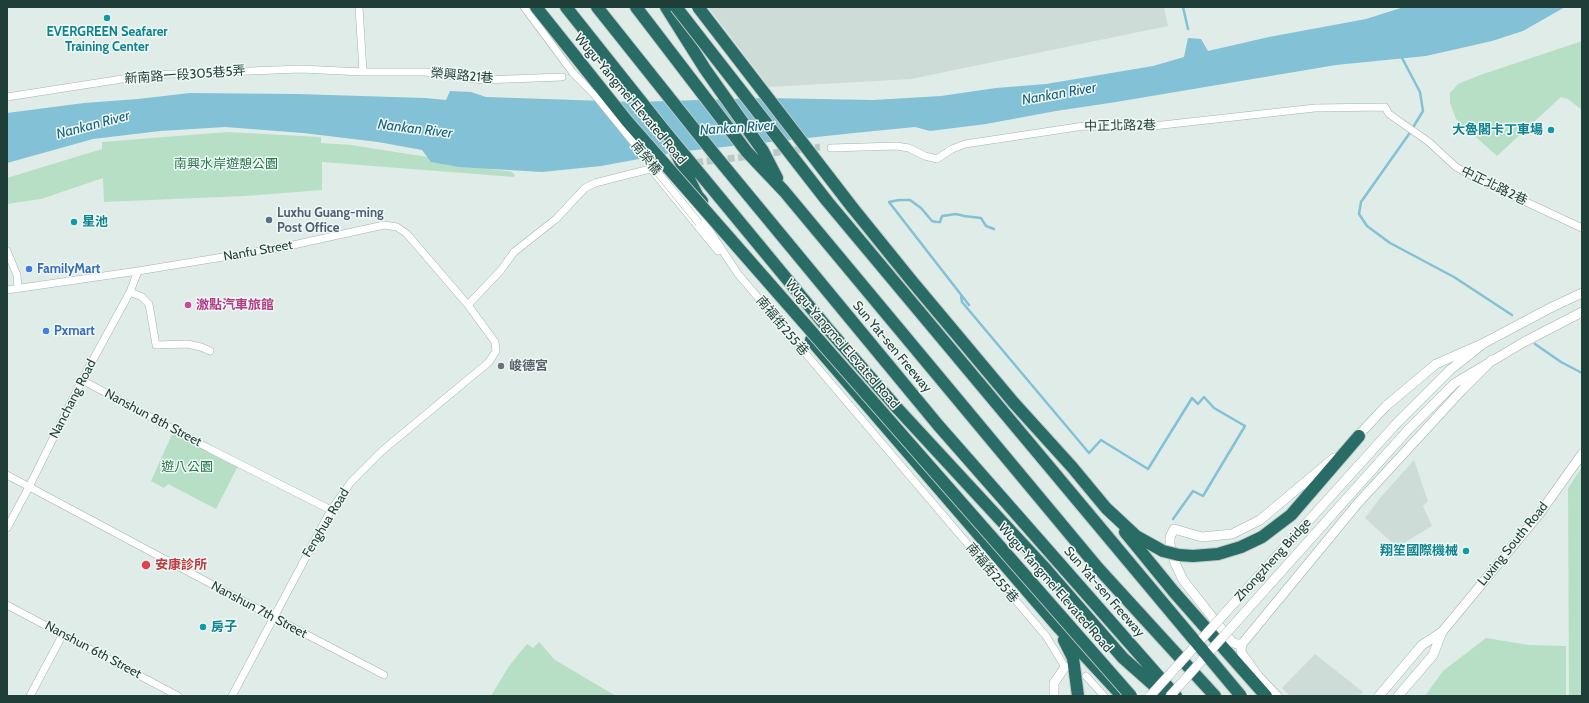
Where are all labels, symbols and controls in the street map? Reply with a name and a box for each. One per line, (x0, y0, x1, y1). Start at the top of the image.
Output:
marker: EVERGREEN Seafarer Training Center (102, 13, 112, 23)
place label: EVERGREEN Seafarer Training Center (46, 24, 168, 55)
street label: Wugu-Yangmei Elevated Road (571, 30, 689, 168)
street label: 新南路一段305巷5弄 (124, 63, 246, 87)
street label: 榮興路21巷 (430, 65, 494, 87)
water label: Nankan River (1021, 79, 1097, 109)
water label: Nankan River (55, 107, 131, 143)
water label: Nankan River (377, 116, 453, 142)
water label: Nankan River (699, 117, 775, 139)
street label: 中正北路2巷 (1084, 118, 1156, 134)
place label: 大魯閣卡丁車場 (1452, 122, 1543, 138)
marker: 大魯閣卡丁車場 (1546, 125, 1556, 135)
street label: 南榮橋 (628, 138, 664, 178)
park label: 南興水岸遊憩公園 (174, 156, 278, 172)
street label: 中正北路2巷 (1458, 163, 1530, 209)
place label: Luxhu Guang-ming Post Office (277, 205, 384, 236)
place label: 星池 (82, 214, 108, 230)
marker: Luxhu Guang-ming Post Office (264, 215, 274, 225)
marker: 星池 (69, 217, 79, 227)
street label: Nanfu Street (222, 237, 294, 265)
place label: FamilyMart (37, 261, 100, 277)
marker: FamilyMart (24, 264, 34, 274)
street label: Wugu-Yangmei Elevated Road (782, 276, 902, 412)
street label: 南福街255巷 (753, 293, 811, 359)
place label: 激點汽車旅館 (196, 297, 274, 313)
street label: Sun Yat-sen Freeway (849, 298, 935, 396)
marker: 激點汽車旅館 (183, 300, 193, 310)
place label: Pxmart (54, 323, 95, 339)
marker: Pxmart (41, 326, 51, 336)
street label: Nanchang Road (46, 357, 100, 441)
place label: 峻德宮 (509, 358, 548, 374)
marker: 峻德宮 (496, 361, 506, 371)
street label: Nanshun 8th Street (102, 386, 204, 450)
park label: 遊八公園 (161, 459, 213, 475)
street label: Fenghua Road (299, 486, 353, 560)
street label: Luxing South Road (1475, 499, 1551, 589)
street label: Zhongzheng Bridge (1232, 515, 1314, 605)
street label: Wugu-Yangmei Elevated Road (995, 520, 1115, 656)
street label: 南福街255巷 (963, 540, 1021, 606)
place label: 翔笙國際機械 (1380, 543, 1458, 559)
street label: Sun Yat-sen Freeway (1061, 544, 1147, 640)
marker: 翔笙國際機械 (1461, 546, 1471, 556)
place label: 安康診所 (155, 557, 207, 573)
marker: 安康診所 (140, 559, 152, 571)
street label: Nanshun 7th Street (208, 578, 310, 642)
street label: Nanshun 6th Street (42, 618, 144, 682)
place label: 房子 (211, 619, 237, 635)
marker: 房子 (198, 622, 208, 632)

